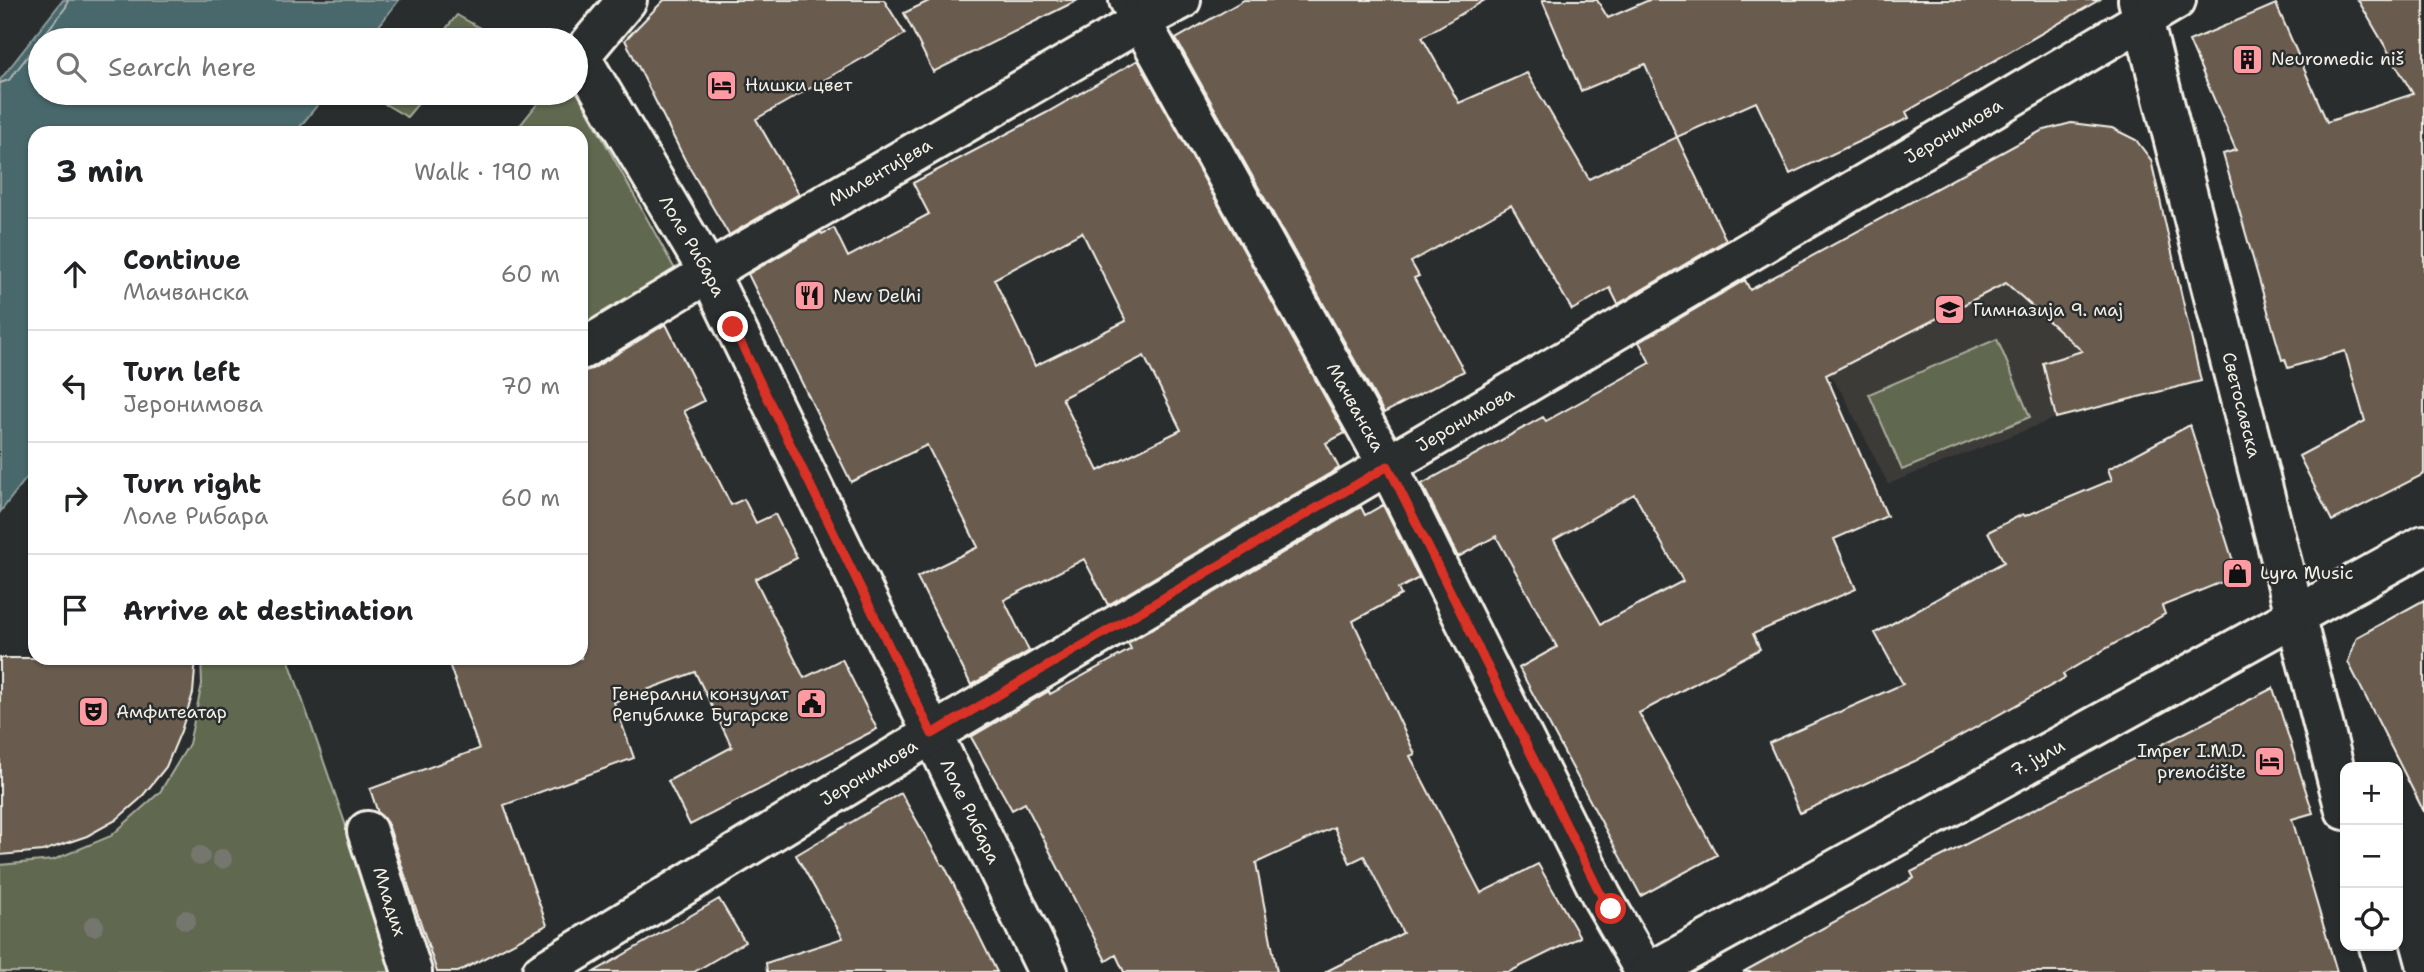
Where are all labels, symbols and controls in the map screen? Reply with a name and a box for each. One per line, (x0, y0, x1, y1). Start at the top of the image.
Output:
search box (28, 28, 588, 105)
building icon: Neuromedic niš (2231, 42, 2265, 76)
place label: Neuromedic niš (2271, 47, 2405, 71)
icon: search (52, 48, 90, 86)
text: Search here (108, 49, 257, 84)
hotel icon: Нишки цвет (705, 68, 739, 102)
place label: Нишки цвет (745, 73, 853, 97)
street label: Јеронимова (1900, 93, 2007, 169)
street label: Милентијева (824, 133, 936, 212)
text: 3 min (56, 151, 143, 192)
text: Walk · 190 m (414, 157, 560, 187)
street label: Лоле Рибара (653, 191, 731, 301)
text: Continue (123, 242, 241, 277)
icon: ahead (56, 255, 94, 293)
text: 60 m (501, 259, 560, 289)
text: Мачванска (123, 277, 249, 307)
restaurant icon: New Delhi (793, 279, 827, 313)
place label: New Delhi (833, 284, 921, 308)
school or university icon: Гимназија 9. мај (1933, 293, 1967, 327)
place label: Гимназија 9. мај (1973, 298, 2123, 322)
route end (717, 311, 748, 342)
street label: Светосавска (2216, 350, 2267, 460)
text: Turn left (123, 354, 240, 389)
street label: Мачванска (1321, 358, 1390, 456)
icon: left (56, 367, 94, 405)
text: 70 m (501, 371, 560, 401)
street label: Јеронимова (1412, 381, 1519, 458)
text: Јеронимова (123, 389, 263, 419)
text: Turn right (123, 466, 261, 501)
icon: right (56, 479, 94, 517)
text: 60 m (501, 483, 560, 513)
text: Лоле Рибара (123, 501, 268, 531)
shop icon: Lyra Music (2220, 556, 2254, 590)
place label: Lyra Music (2260, 561, 2353, 585)
icon: arrive (56, 591, 94, 629)
text: Arrive at destination (123, 593, 413, 628)
place label: Генерални конзулат Републике Бугарске (612, 682, 790, 727)
public building icon: Генерални конзулат Републике Бугарске (795, 687, 829, 721)
theatre icon: Амфитеатар (76, 695, 110, 729)
place label: Амфитеатар (116, 700, 227, 724)
street label: 7. јули (2007, 733, 2069, 783)
street label: Јеронимова (816, 734, 922, 811)
place label: Imper I.M.D. prenoćište (2137, 739, 2246, 784)
hotel icon: Imper I.M.D. prenoćište (2252, 744, 2286, 778)
street label: Лоле Рибара (935, 755, 1006, 868)
map controls (2340, 762, 2403, 951)
button: + (2340, 762, 2403, 825)
button: − (2340, 825, 2403, 888)
street label: Младих (367, 864, 412, 939)
button: locate (2340, 888, 2403, 951)
route start (1595, 893, 1626, 924)

